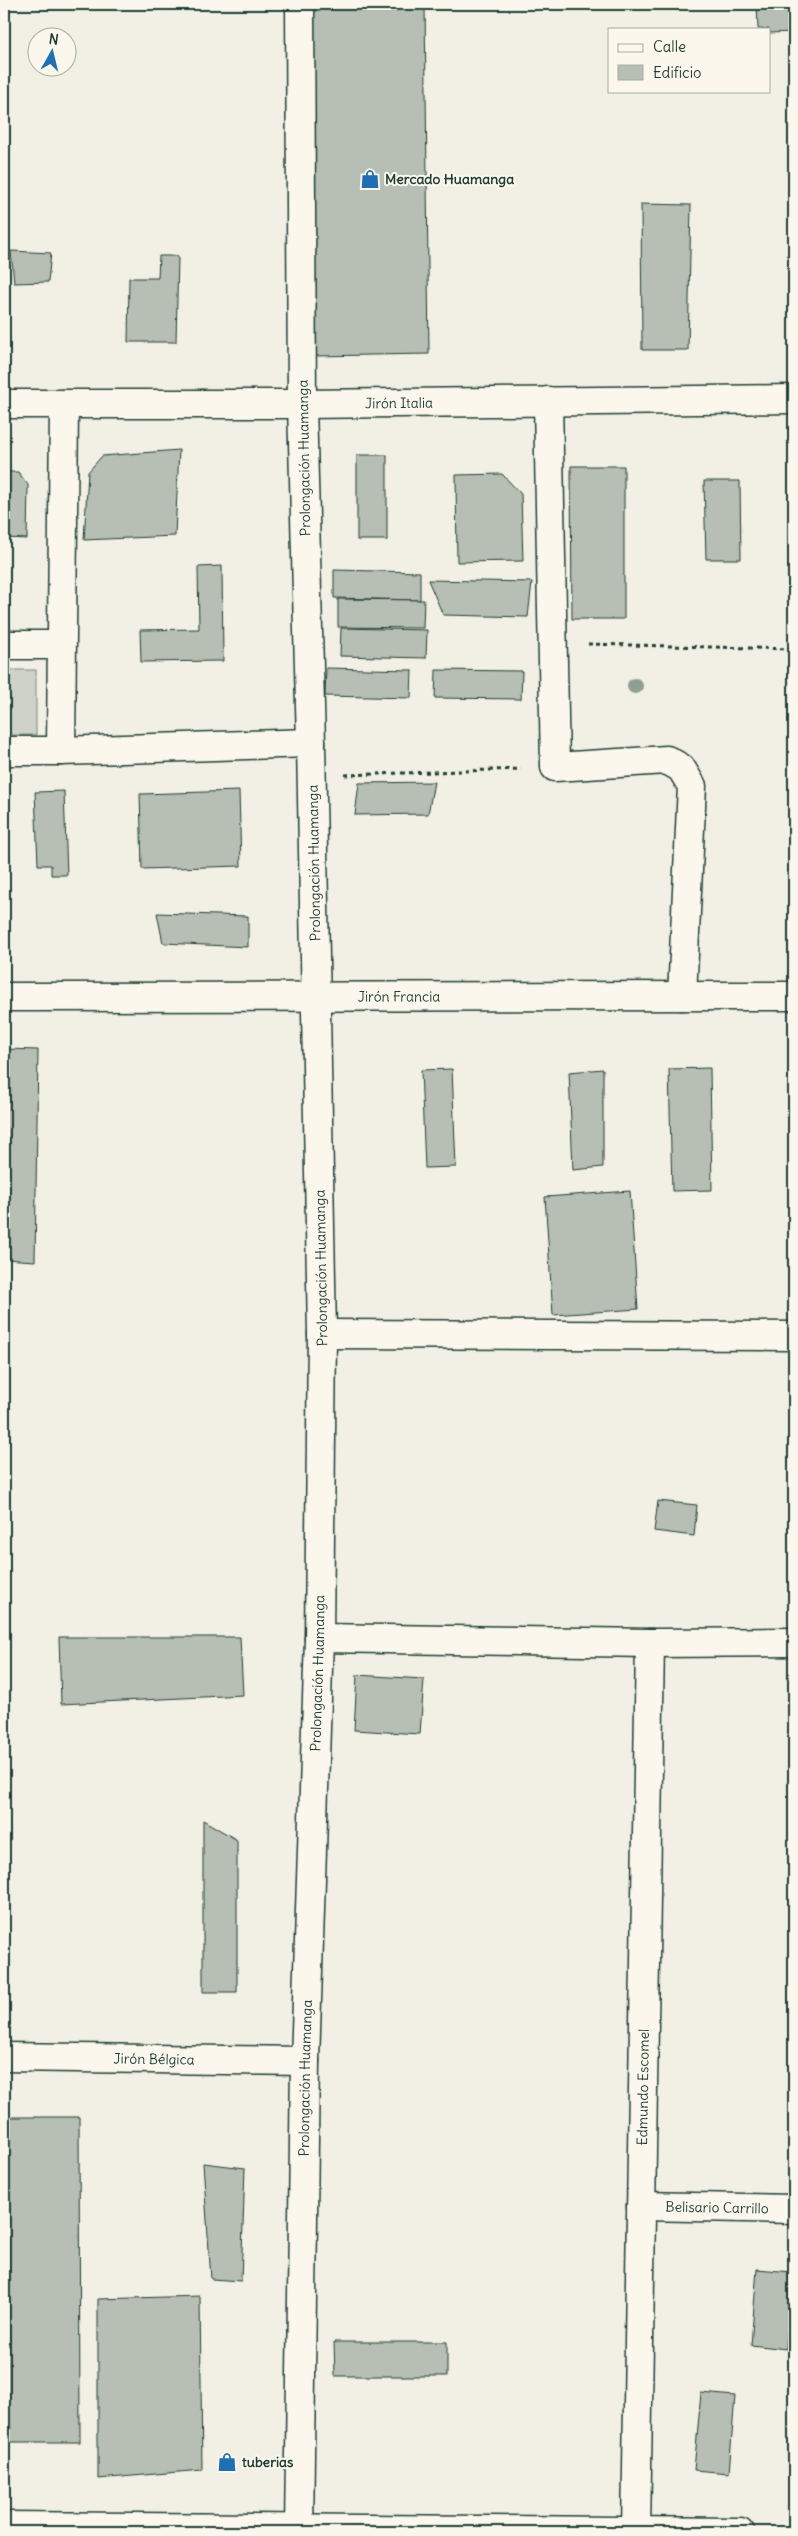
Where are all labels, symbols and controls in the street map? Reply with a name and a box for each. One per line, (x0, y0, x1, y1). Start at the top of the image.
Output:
north arrow (28, 28, 78, 78)
legend (608, 28, 770, 92)
text: N (48, 30, 60, 49)
text: Calle (653, 37, 686, 56)
text: Edificio (653, 63, 701, 82)
shop icon: Mercado Huamanga (359, 168, 381, 190)
place label: Mercado Huamanga (385, 170, 514, 188)
street label: Prolongación Huamanga (294, 380, 314, 536)
street label: Jirón Italia (365, 394, 433, 412)
street label: Prolongación Huamanga (304, 785, 324, 941)
street label: Jirón Francia (358, 987, 440, 1006)
street label: Prolongación Huamanga (311, 1190, 331, 1346)
street label: Prolongación Huamanga (306, 1595, 328, 1752)
street label: Prolongación Huamanga (295, 1999, 316, 2157)
street label: Edmundo Escomel (633, 2029, 653, 2146)
street label: Jirón Bélgica (113, 2049, 195, 2069)
street label: Belisario Carrillo (665, 2197, 769, 2218)
shop icon: tuberias (216, 2451, 238, 2473)
place label: tuberias (242, 2453, 294, 2471)

